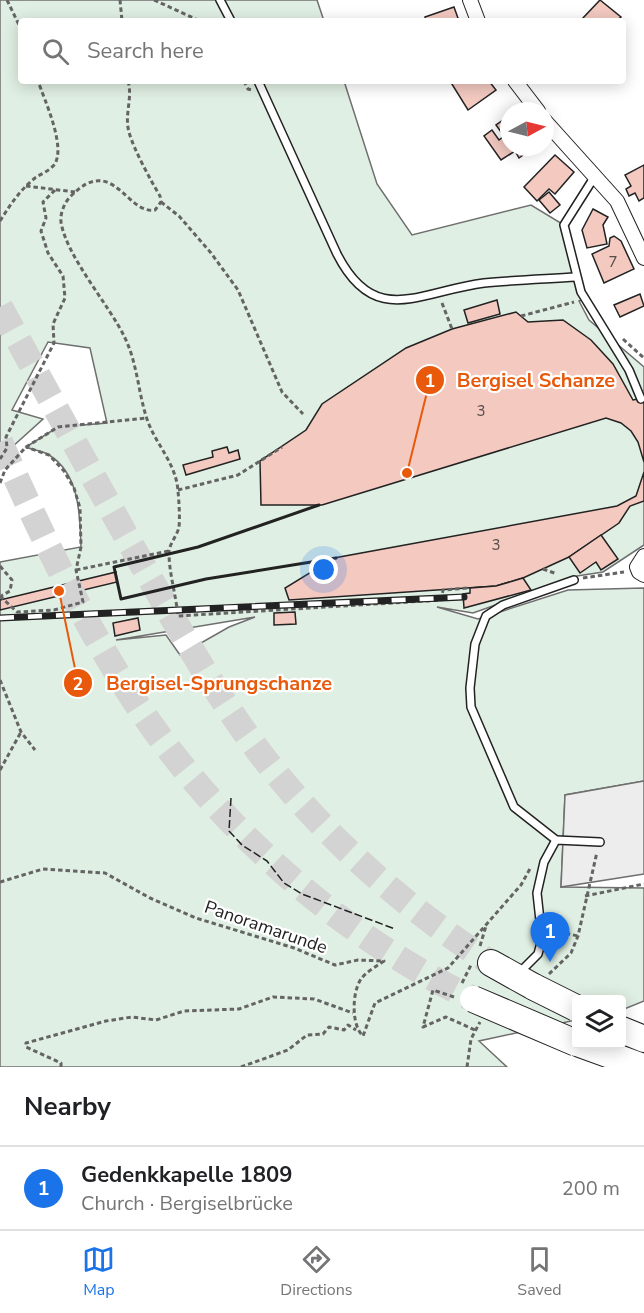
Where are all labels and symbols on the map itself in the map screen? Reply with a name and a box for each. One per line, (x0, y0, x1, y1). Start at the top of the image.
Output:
north arrow (500, 102, 554, 156)
house number: 7 (608, 252, 618, 272)
callout: Bergisel Schanze (415, 361, 627, 399)
text: Bergisel Schanze (457, 367, 615, 394)
text: 1 (425, 369, 435, 393)
house number: 3 (476, 401, 486, 421)
house number: 3 (491, 535, 501, 555)
your location (309, 555, 338, 584)
callout: Bergisel-Sprungschanze (63, 664, 344, 702)
text: Bergisel-Sprungschanze (106, 670, 332, 697)
text: 2 (73, 672, 83, 696)
street label: Panoramarunde (201, 895, 331, 959)
pin: 1 (530, 912, 570, 962)

